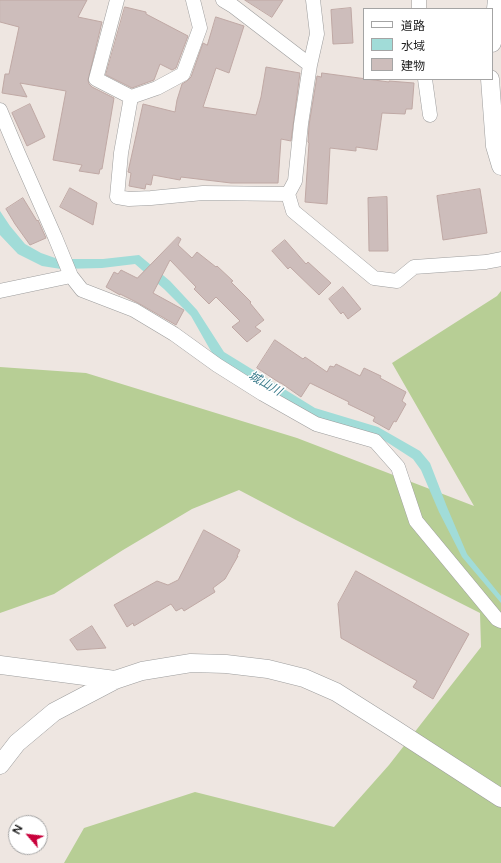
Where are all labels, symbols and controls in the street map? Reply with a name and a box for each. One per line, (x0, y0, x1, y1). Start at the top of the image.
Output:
legend (363, 8, 493, 80)
text: 道路 (401, 19, 425, 33)
text: 水域 (401, 39, 425, 53)
text: 建物 (401, 59, 425, 73)
water label: 城山川 (246, 369, 284, 399)
north arrow (8, 815, 48, 855)
text: N (10, 823, 26, 837)

